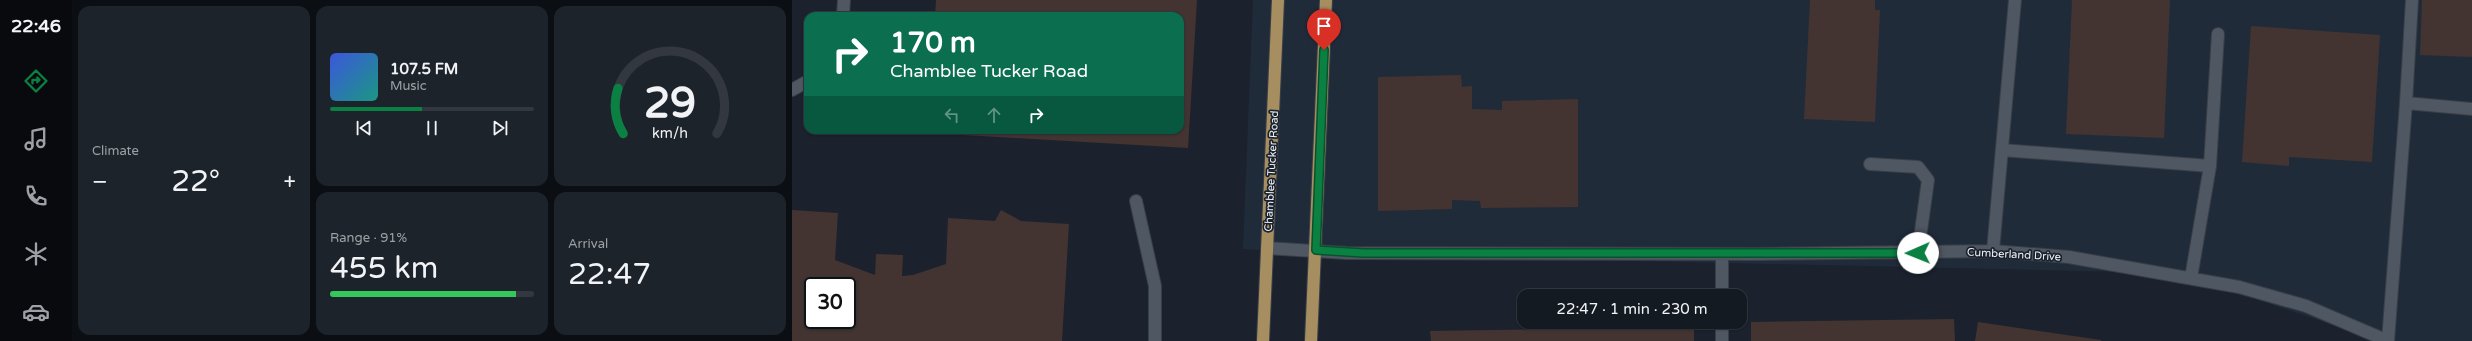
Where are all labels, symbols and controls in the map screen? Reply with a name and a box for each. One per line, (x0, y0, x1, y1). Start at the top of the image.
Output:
pin (1307, 9, 1341, 50)
text: 22:46 (11, 15, 61, 37)
icon: arrive (1313, 15, 1335, 37)
text: 170 m (890, 26, 976, 60)
icon: right (824, 28, 876, 80)
text: 107.5 FM (390, 60, 458, 78)
text: Chamblee Tucker Road (890, 60, 1088, 82)
icon: directions (22, 67, 50, 95)
text: Music (390, 78, 427, 94)
text: 29 (644, 79, 696, 129)
icon: left (941, 104, 963, 126)
icon: ahead (983, 104, 1005, 126)
icon: right (1025, 104, 1047, 126)
street label: Chamblee Tucker Road (1262, 110, 1281, 232)
icon: previous (353, 117, 375, 139)
icon: pause (421, 117, 443, 139)
icon: next (489, 117, 511, 139)
icon: music (22, 125, 50, 153)
text: km/h (652, 125, 688, 142)
text: Climate (92, 143, 139, 159)
text: 22° (171, 163, 220, 200)
text: − (92, 169, 108, 195)
text: + (284, 169, 296, 195)
icon: phone (22, 182, 50, 210)
text: Range · 91% (330, 230, 407, 246)
position arrow (1897, 232, 1939, 274)
text: Arrival (568, 236, 608, 252)
icon: climate (22, 240, 50, 268)
street label: Cumberland Drive (1967, 246, 2061, 263)
text: 455 km (330, 250, 438, 287)
text: 22:47 (568, 256, 651, 293)
speed limit sign: 30 (804, 277, 856, 329)
icon: car (22, 298, 50, 326)
text: 22:47 · 1 min · 230 m (1557, 300, 1707, 318)

